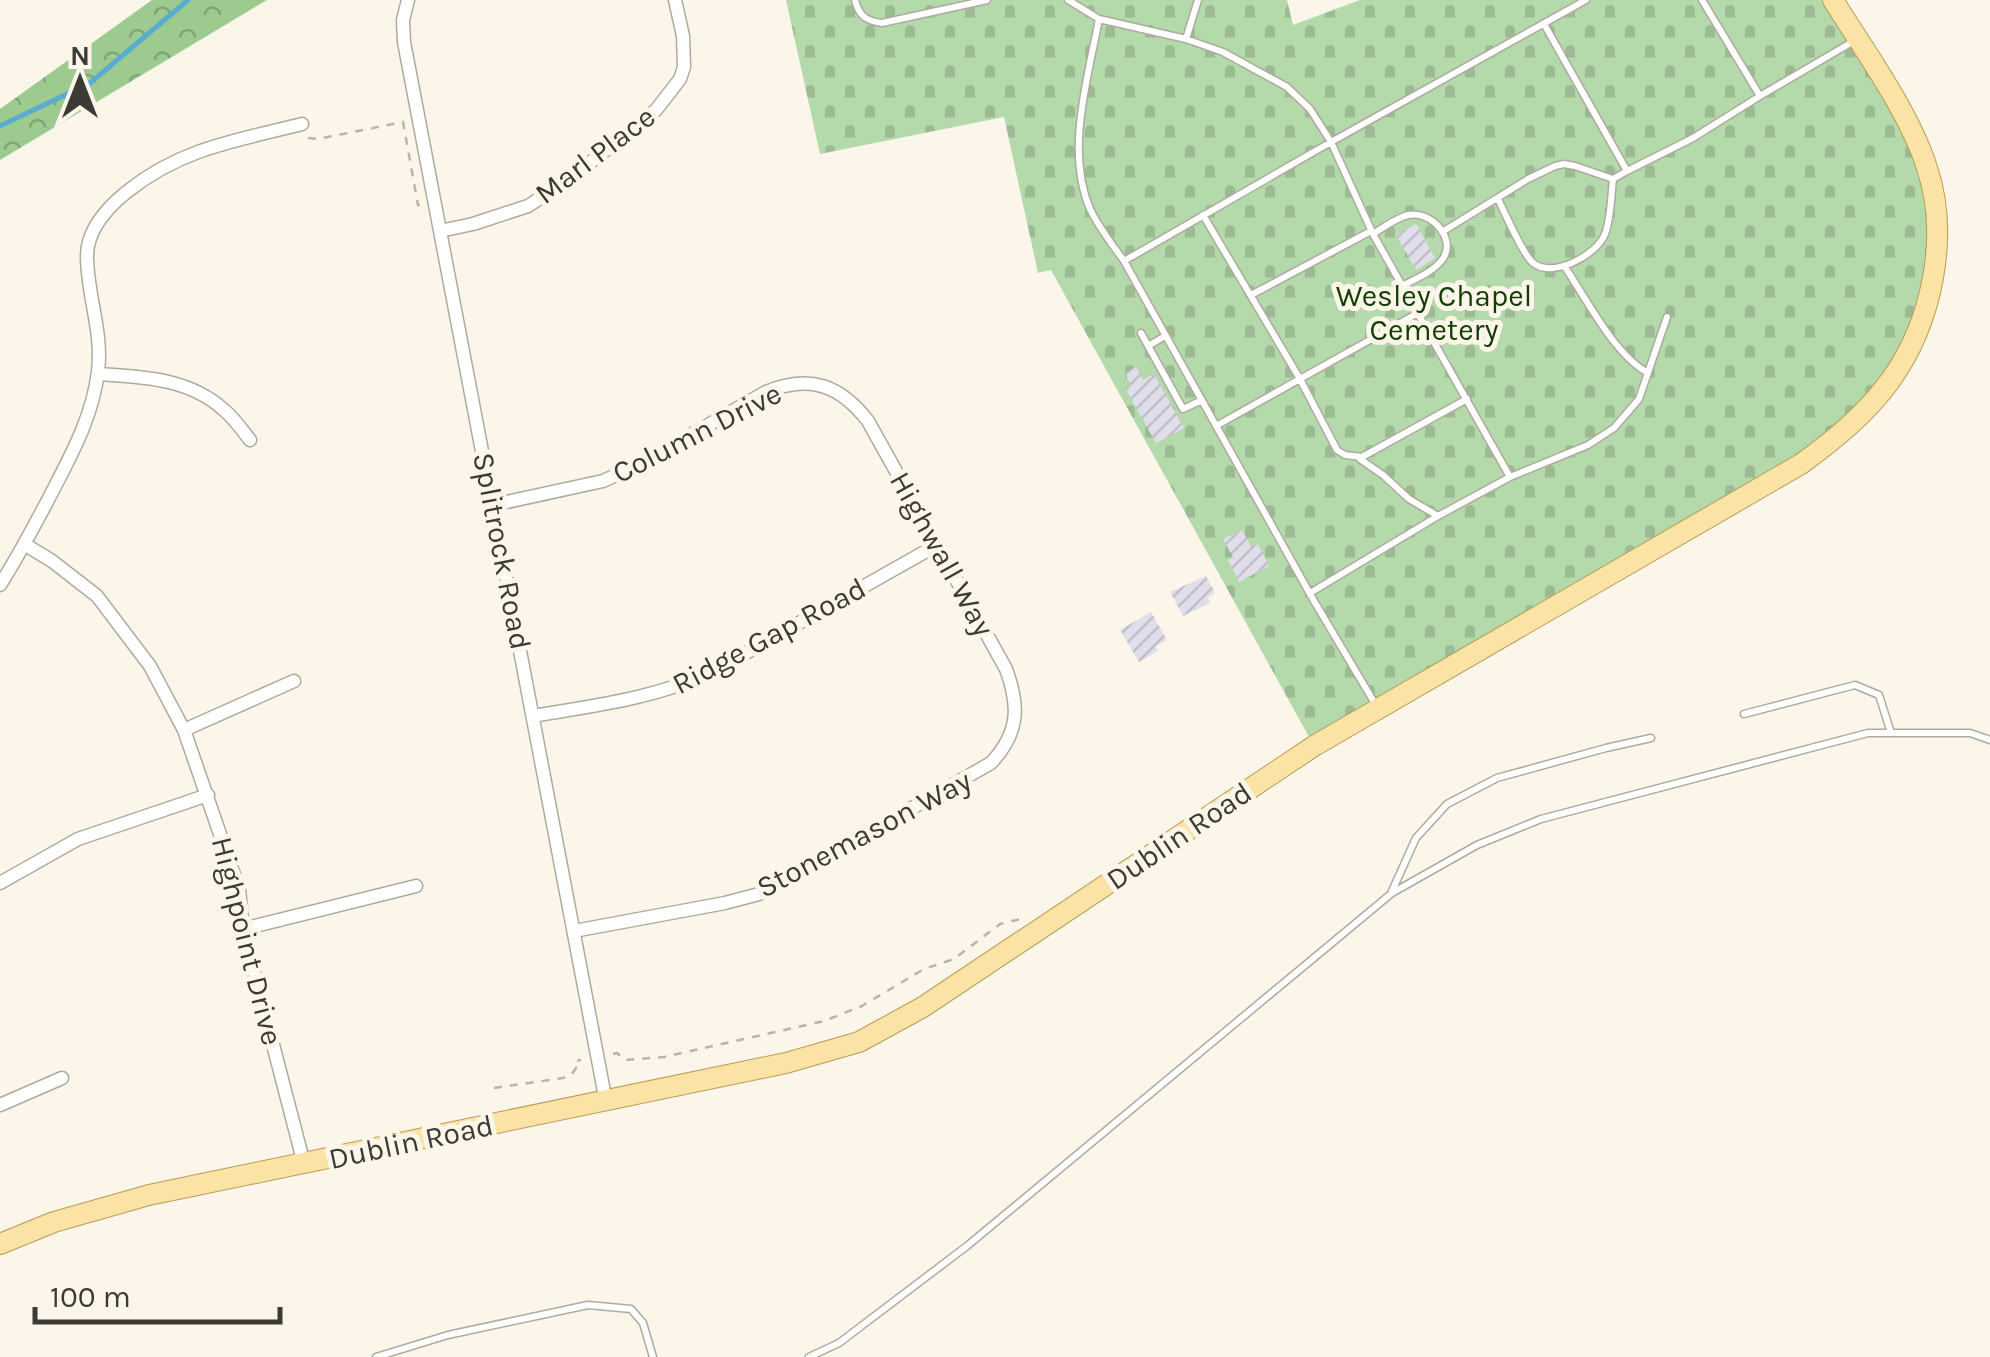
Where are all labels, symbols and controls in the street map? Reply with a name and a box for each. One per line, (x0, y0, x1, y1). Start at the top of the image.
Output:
north arrow (30, 30, 130, 130)
text: N (70, 39, 90, 72)
street label: Marl Place (528, 98, 662, 212)
park label: Wesley Chapel Cemetery (1336, 278, 1532, 348)
street label: Column Drive (607, 375, 787, 491)
street label: Splitrock Road (465, 449, 539, 653)
street label: Highwall Way (882, 465, 1002, 643)
street label: Ridge Gap Road (666, 570, 872, 702)
street label: Stonemason Way (751, 762, 977, 906)
street label: Dublin Road (1100, 774, 1258, 898)
street label: Highpoint Drive (204, 833, 290, 1049)
street label: Dublin Road (325, 1107, 497, 1177)
scale bar (35, 1262, 280, 1324)
text: 100 m (50, 1279, 131, 1315)

